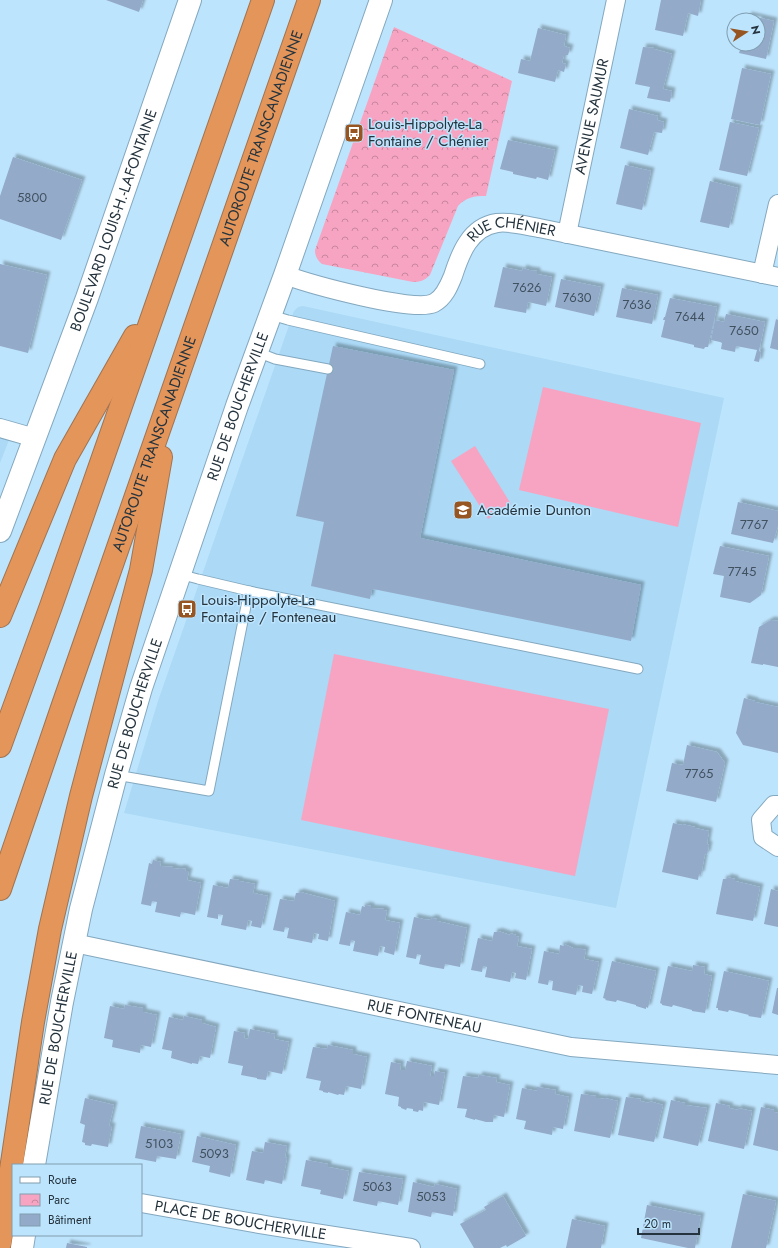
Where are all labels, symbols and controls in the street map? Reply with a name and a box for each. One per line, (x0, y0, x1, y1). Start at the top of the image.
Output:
north arrow (726, 12, 766, 52)
text: N (747, 24, 765, 36)
street label: AUTOROUTE TRANSCANADIENNE (213, 27, 309, 249)
street label: AVENUE SAUMUR (569, 56, 615, 176)
street label: BOULEVARD LOUIS-H.-LAFONTAINE (65, 106, 163, 334)
place label: Louis-Hippolyte-La Fontaine / Chénier (368, 113, 490, 152)
bus stop icon: Louis-Hippolyte-La Fontaine / Chénier (343, 122, 365, 144)
house number: 5800 (17, 188, 47, 207)
street label: RUE CHÉNIER (462, 211, 558, 247)
house number: 7626 (512, 278, 542, 297)
house number: 7630 (562, 288, 592, 307)
house number: 7636 (623, 295, 651, 314)
house number: 7644 (675, 307, 705, 326)
house number: 7650 (729, 321, 759, 340)
street label: RUE DE BOUCHERVILLE (201, 329, 274, 484)
street label: AUTOROUTE TRANSCANADIENNE (106, 333, 202, 555)
school or university icon: Académie Dunton (452, 499, 474, 521)
place label: Académie Dunton (477, 499, 591, 521)
house number: 7767 (740, 515, 768, 534)
house number: 7745 (728, 562, 756, 581)
place label: Louis-Hippolyte-La Fontaine / Fonteneau (201, 589, 336, 628)
bus stop icon: Louis-Hippolyte-La Fontaine / Fonteneau (176, 598, 198, 620)
street label: RUE DE BOUCHERVILLE (102, 635, 168, 791)
house number: 7765 (685, 764, 713, 783)
street label: RUE DE BOUCHERVILLE (33, 949, 83, 1107)
street label: RUE FONTENEAU (365, 994, 483, 1039)
house number: 5103 (145, 1134, 173, 1153)
house number: 5093 (199, 1144, 229, 1163)
legend (12, 1164, 142, 1236)
text: Route (48, 1171, 77, 1189)
house number: 5063 (362, 1177, 392, 1196)
house number: 5053 (416, 1187, 446, 1206)
text: Parc (48, 1191, 70, 1209)
street label: PLACE DE BOUCHERVILLE (153, 1195, 328, 1246)
scale bar (638, 1210, 699, 1236)
text: Bâtiment (48, 1211, 91, 1229)
text: 20 m (644, 1215, 671, 1233)

